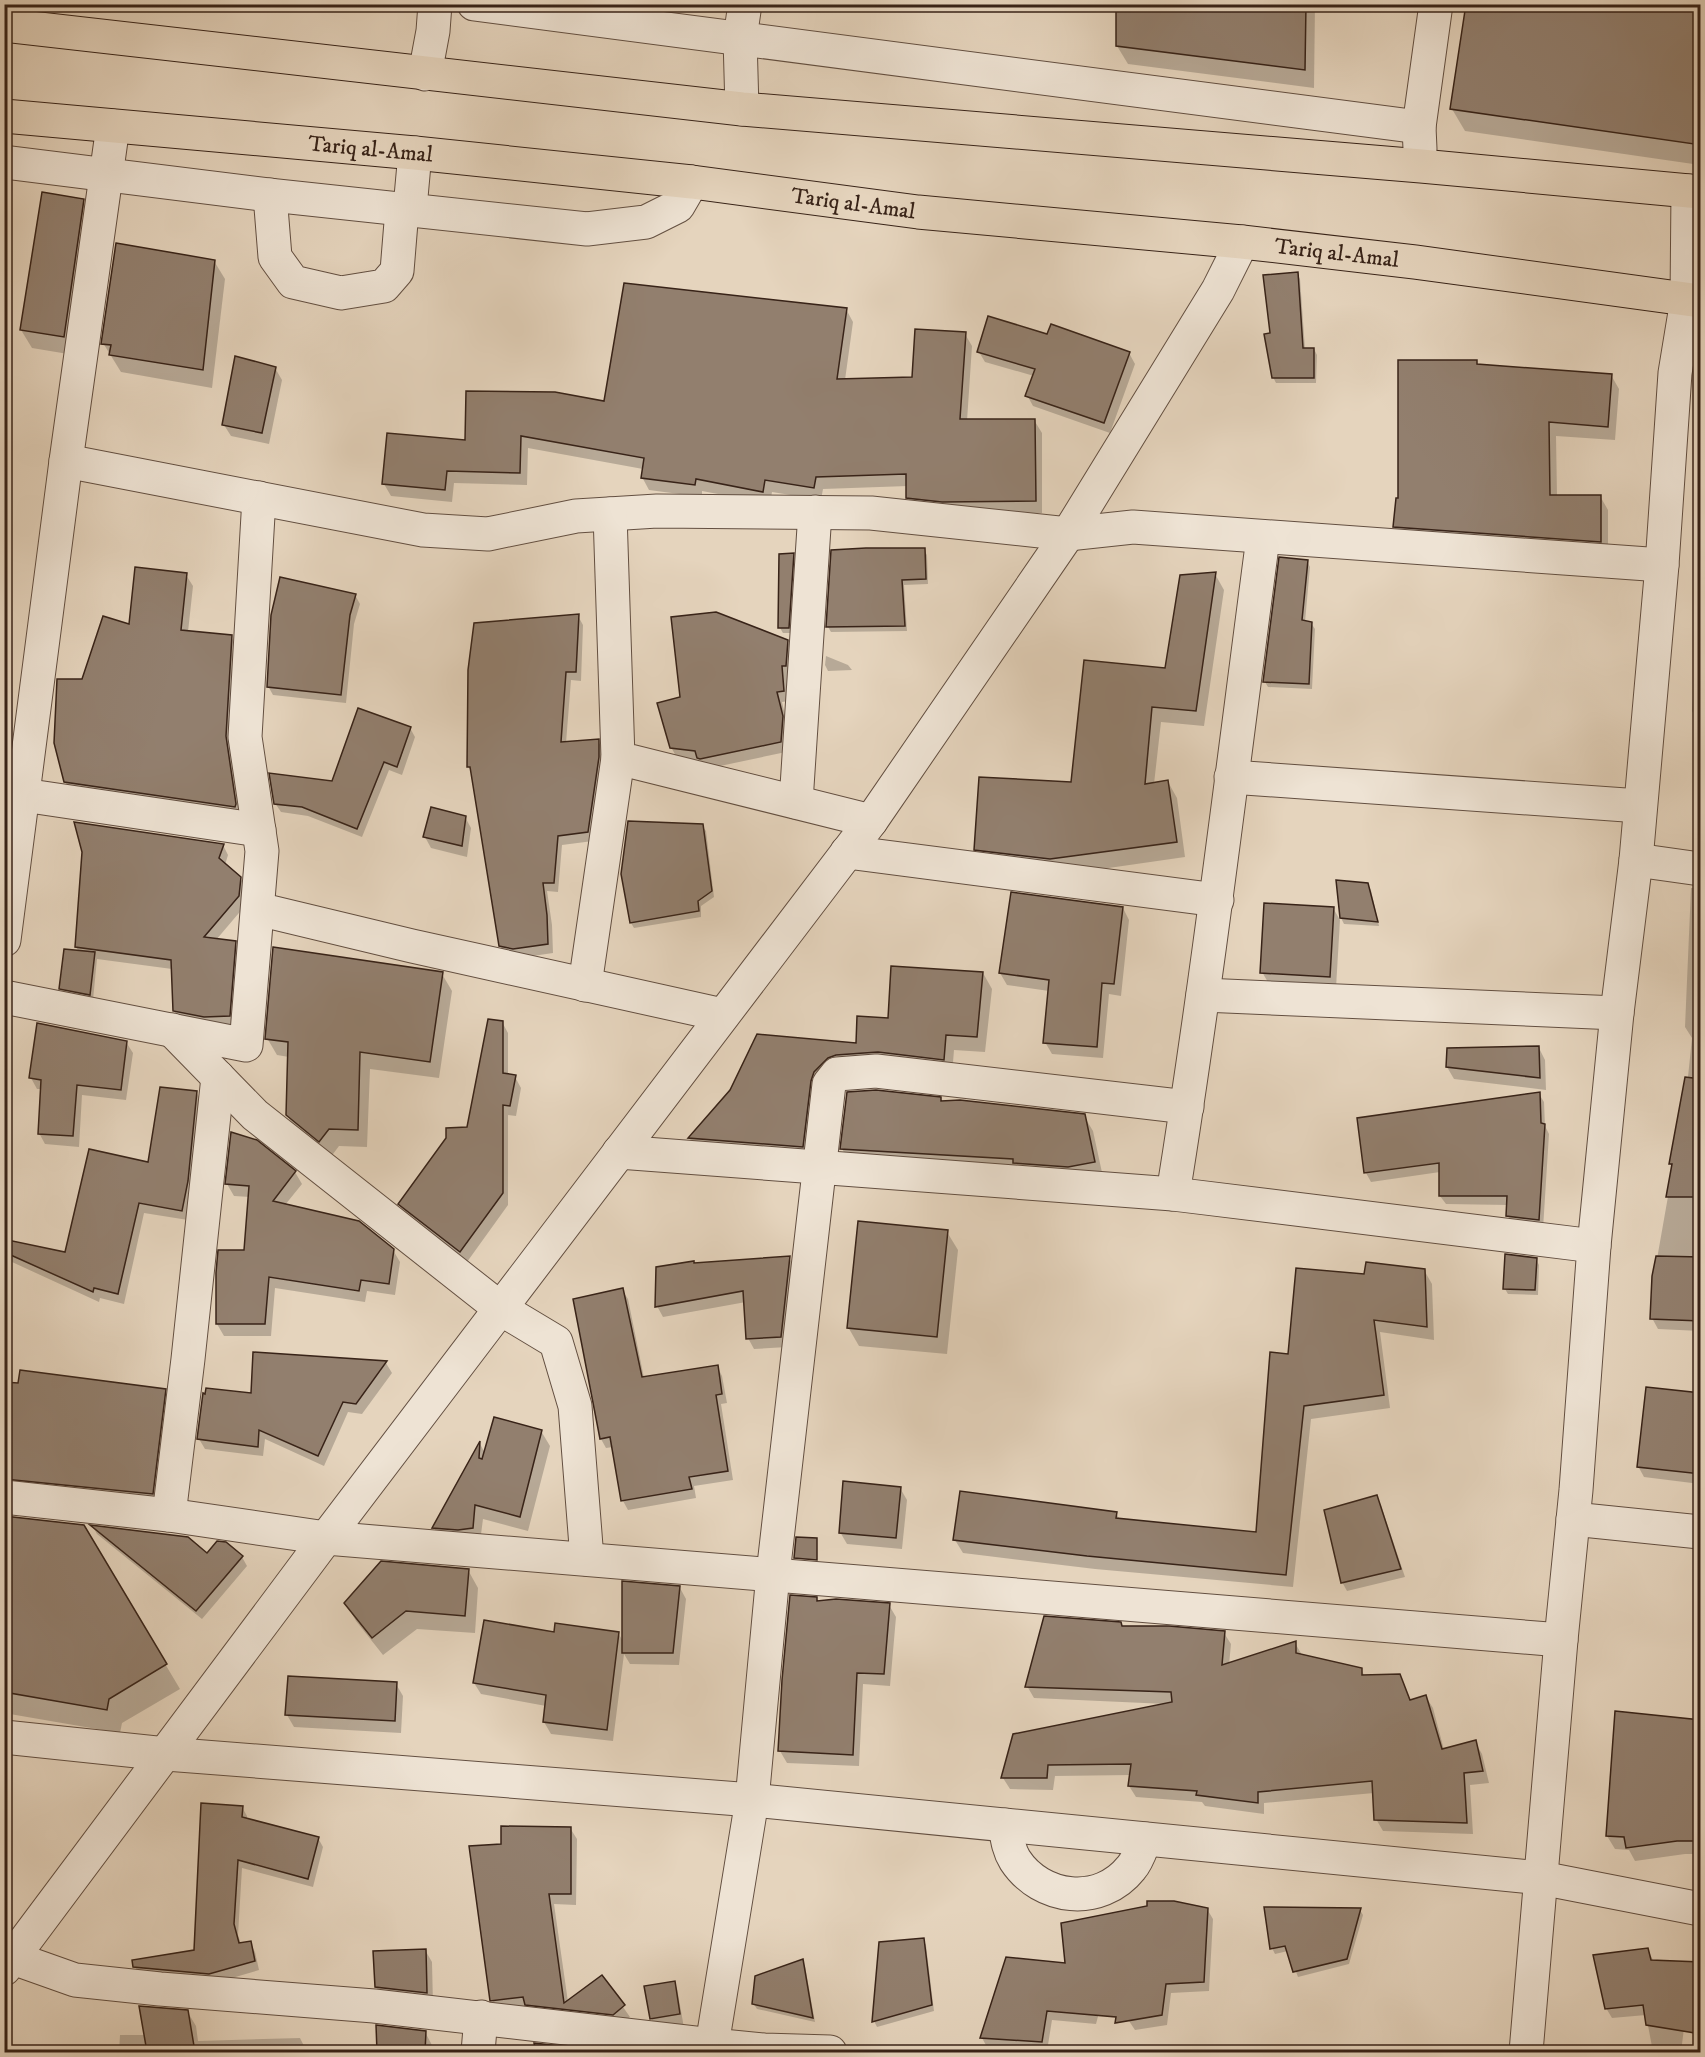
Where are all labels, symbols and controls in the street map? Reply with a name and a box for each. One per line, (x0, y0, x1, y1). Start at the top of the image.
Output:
street label: Tariq al-Amal (307, 130, 435, 168)
street label: Tariq al-Amal (790, 182, 918, 225)
street label: Tariq al-Amal (1273, 232, 1401, 274)

